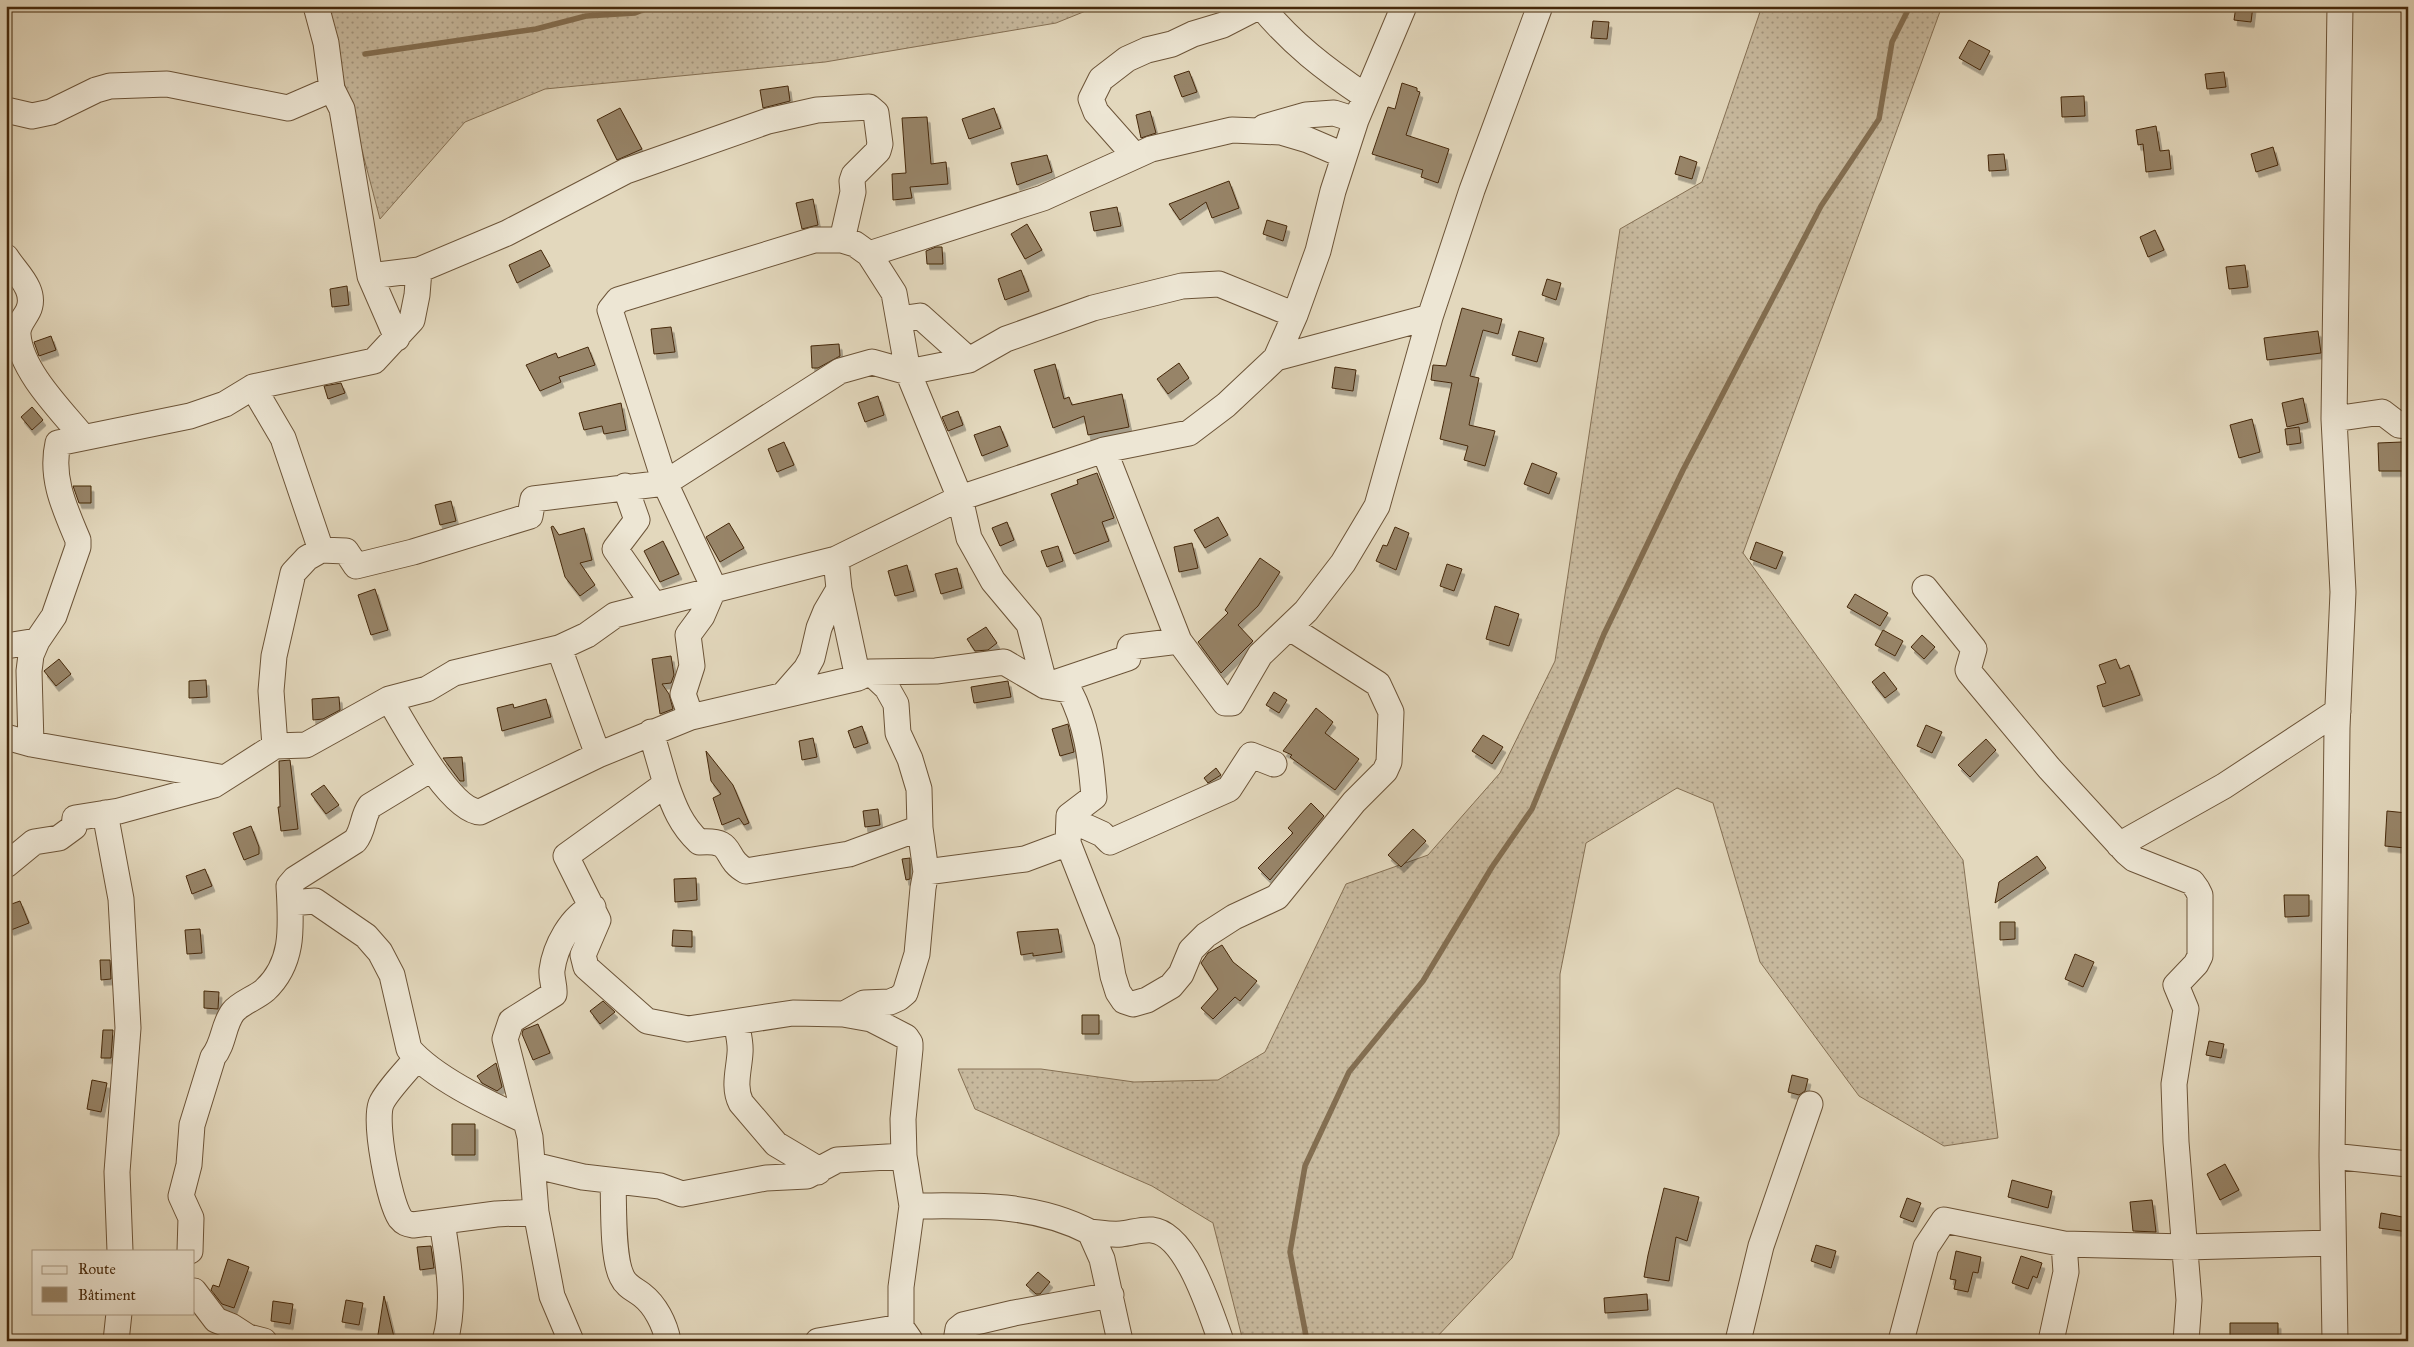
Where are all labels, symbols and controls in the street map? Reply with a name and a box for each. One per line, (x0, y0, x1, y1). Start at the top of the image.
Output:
legend (32, 1250, 195, 1314)
text: Route (78, 1260, 116, 1278)
text: Bâtiment (78, 1286, 137, 1304)

